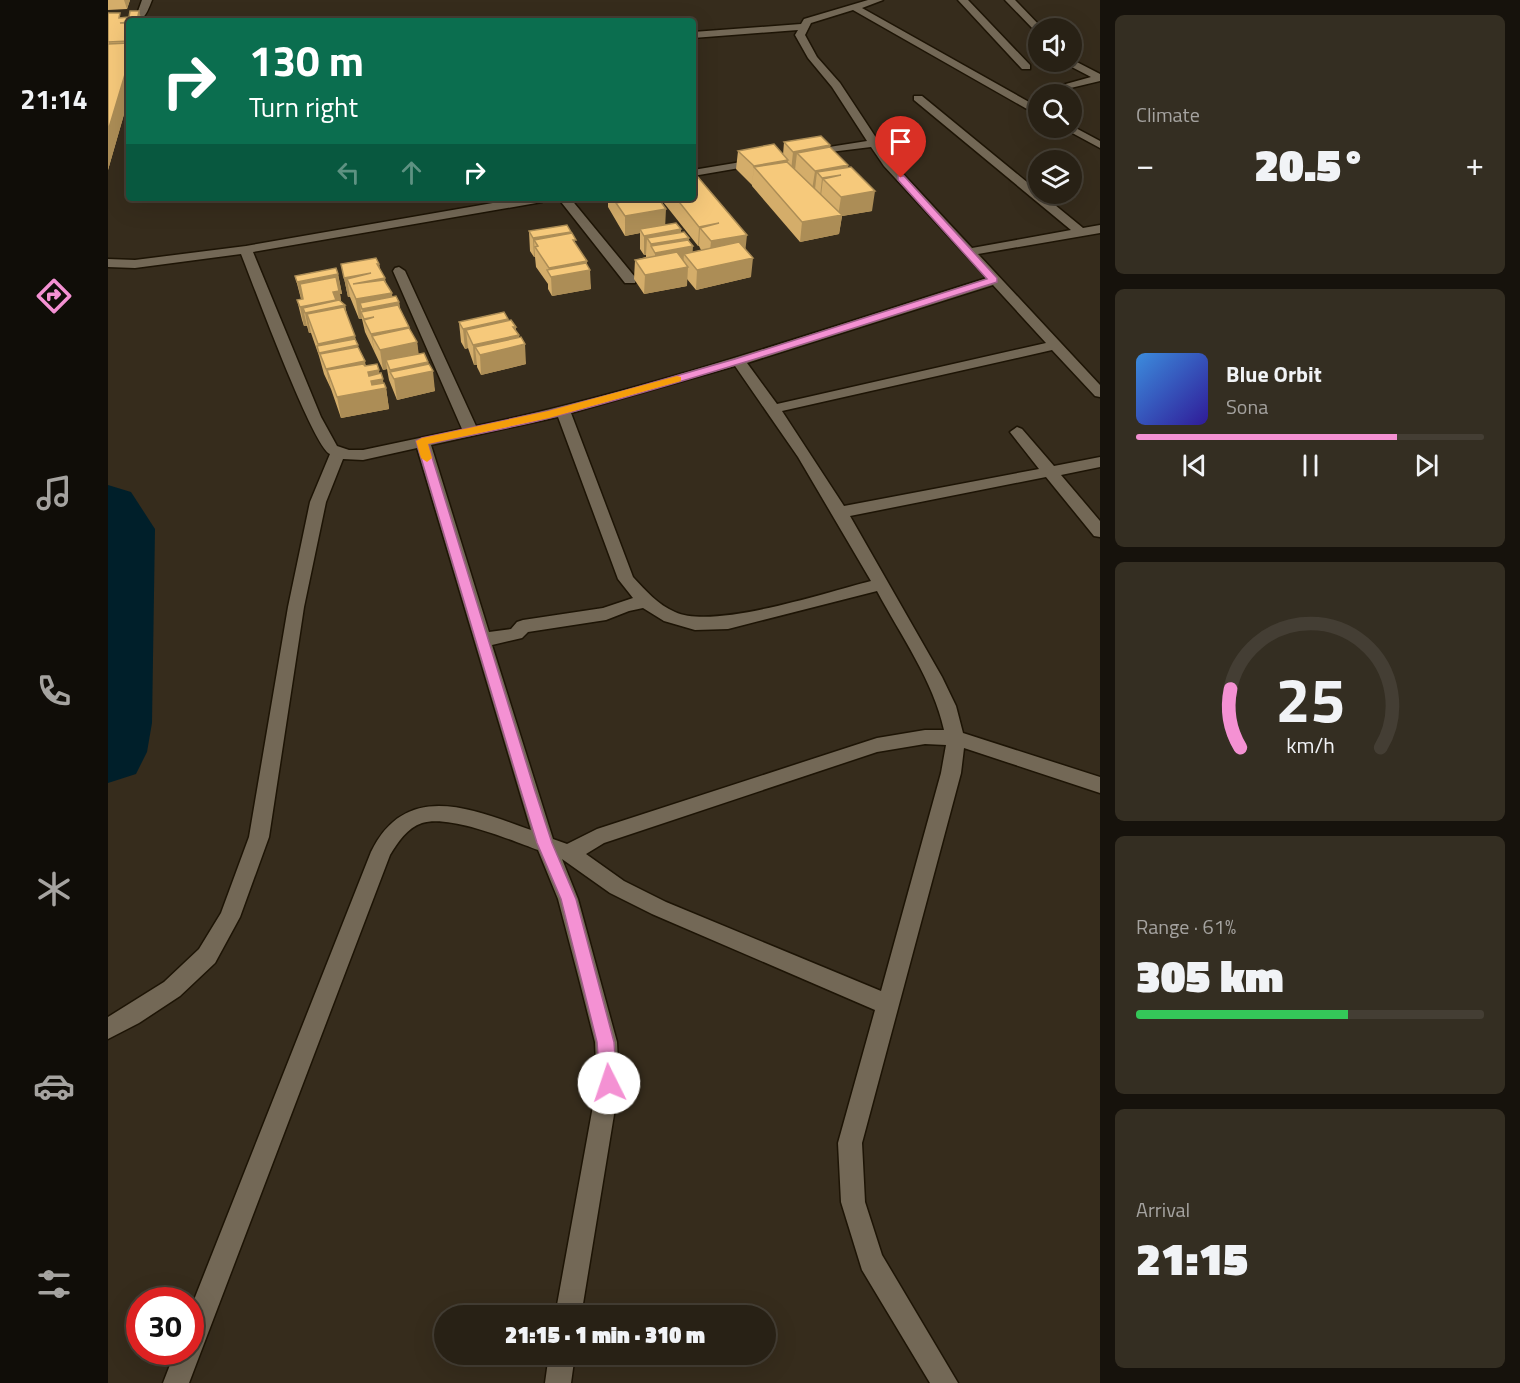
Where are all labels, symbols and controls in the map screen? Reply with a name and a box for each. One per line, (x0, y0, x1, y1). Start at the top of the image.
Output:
map controls (1028, 18, 1082, 204)
button: sound (1028, 18, 1082, 72)
text: 130 m (249, 28, 364, 92)
icon: right (150, 42, 228, 120)
text: 21:14 (20, 78, 88, 119)
button: search (1028, 84, 1082, 138)
text: Turn right (249, 86, 358, 127)
text: Climate (1136, 99, 1200, 130)
pin (875, 116, 926, 178)
icon: arrive (884, 125, 917, 158)
text: 20.5° (1254, 130, 1366, 198)
text: − (1136, 139, 1154, 189)
text: + (1466, 139, 1484, 189)
button: layers (1028, 150, 1082, 204)
icon: left (332, 156, 365, 189)
icon: ahead (395, 156, 428, 189)
icon: right (458, 156, 491, 189)
icon: directions (33, 275, 75, 317)
text: Blue Orbit (1226, 357, 1322, 391)
text: Sona (1226, 391, 1268, 422)
icon: previous (1178, 449, 1211, 482)
icon: pause (1294, 449, 1327, 482)
icon: next (1410, 449, 1443, 482)
icon: music (33, 472, 75, 514)
text: 25 (1275, 652, 1345, 747)
icon: phone (33, 670, 75, 712)
text: km/h (1286, 730, 1334, 762)
icon: climate (33, 868, 75, 910)
text: Range · 61% (1136, 911, 1236, 942)
text: 305 km (1136, 941, 1284, 1009)
position arrow (577, 1051, 641, 1115)
icon: car (33, 1065, 75, 1107)
text: Arrival (1136, 1194, 1190, 1225)
text: 21:15 (1136, 1224, 1248, 1292)
icon: filters (33, 1263, 75, 1305)
speed limit sign: 30 (126, 1287, 204, 1365)
text: 21:15 · 1 min · 310 m (505, 1318, 705, 1352)

